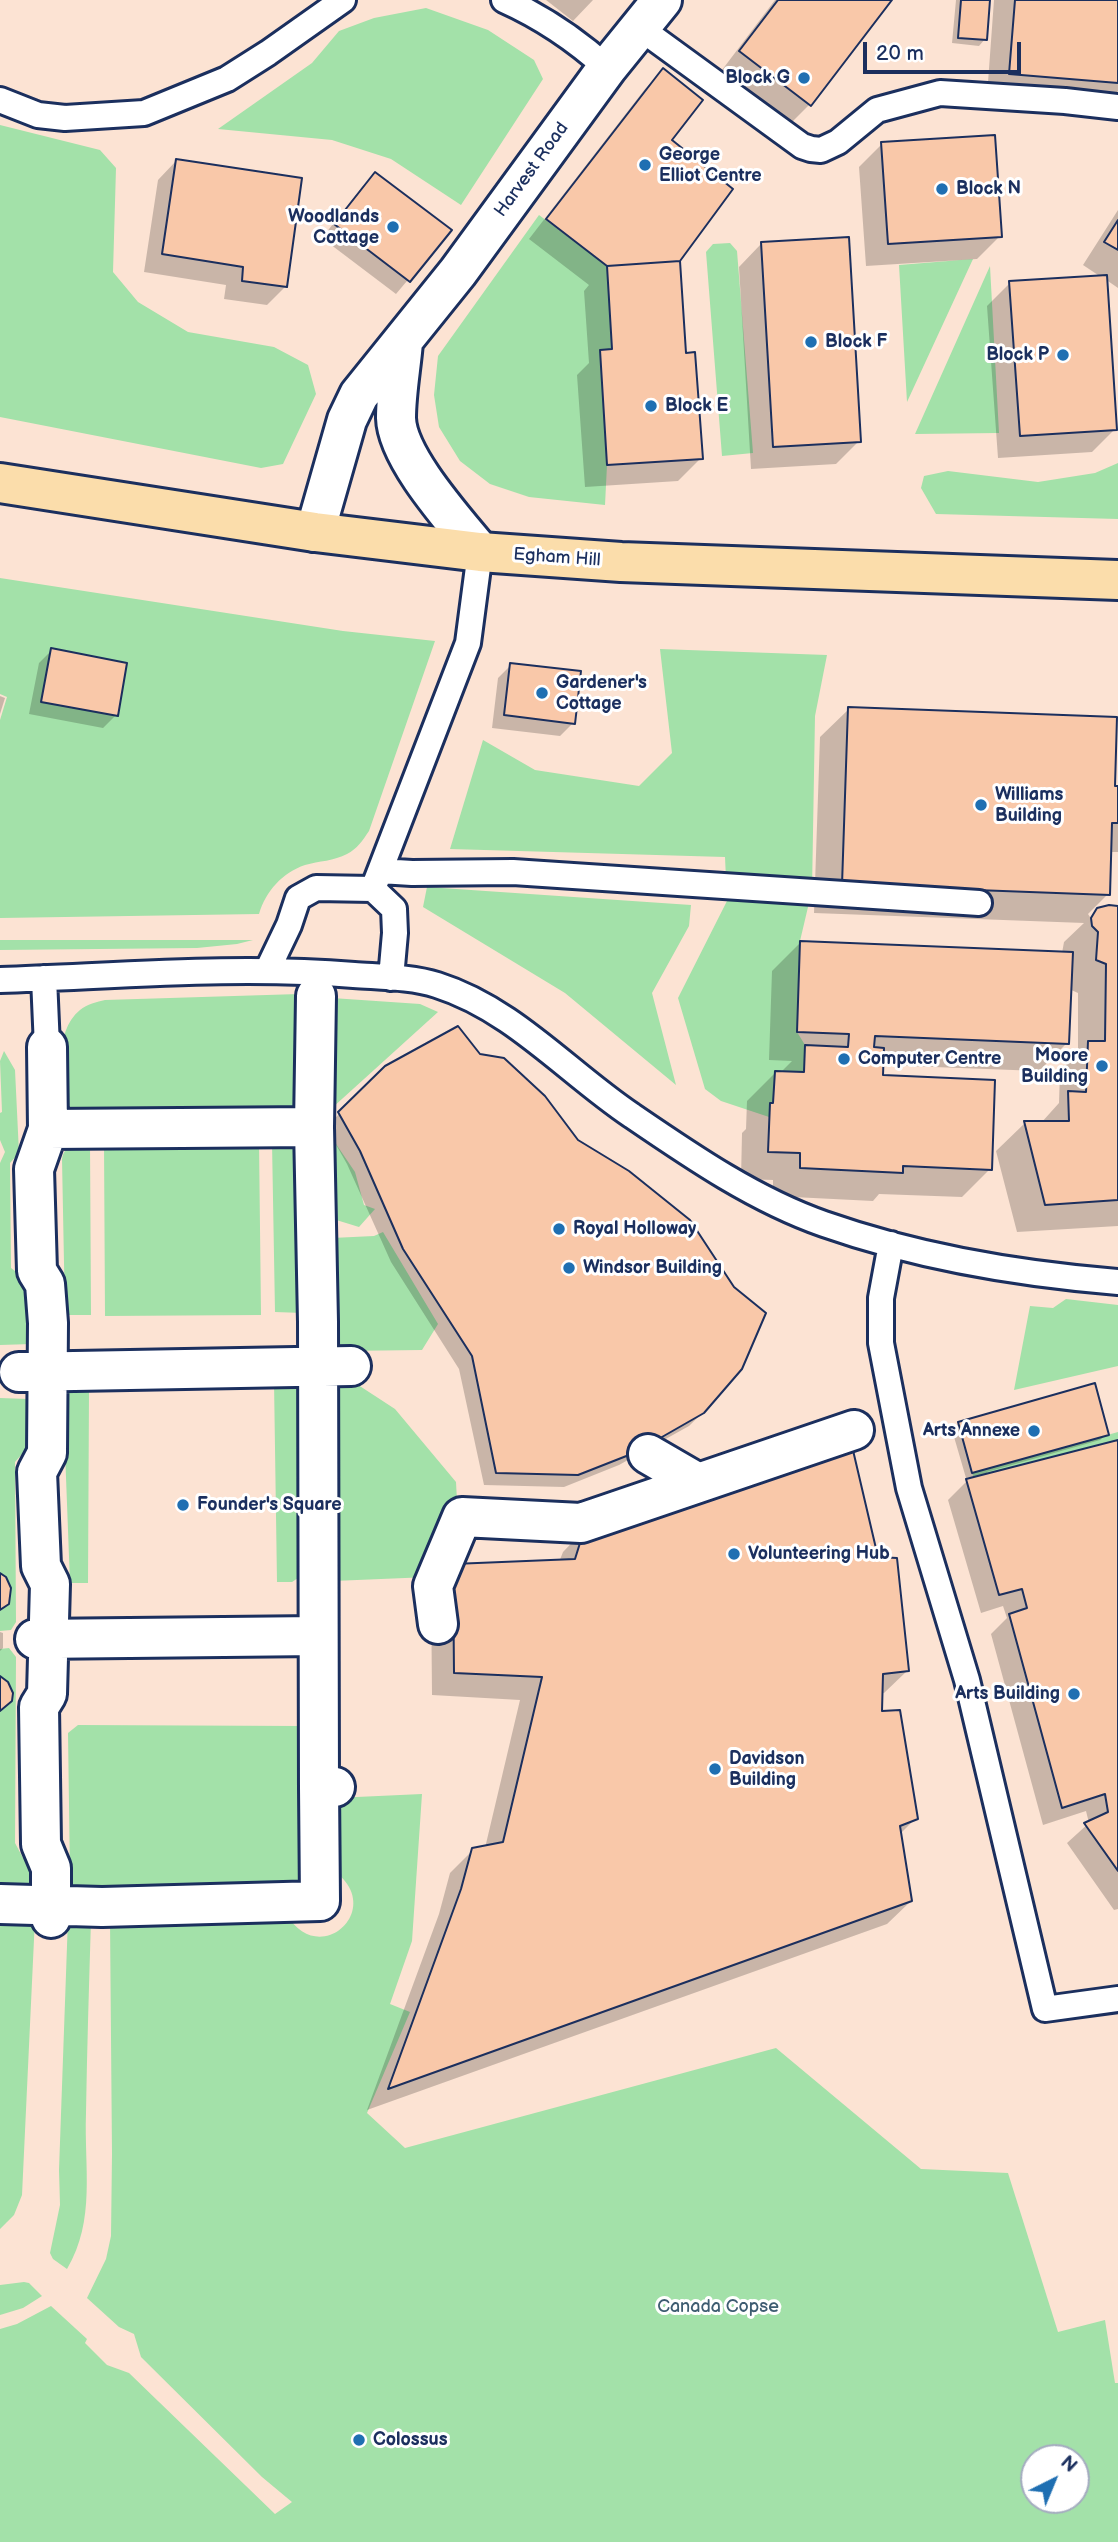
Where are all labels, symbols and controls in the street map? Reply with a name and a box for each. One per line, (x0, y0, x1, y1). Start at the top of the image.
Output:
scale bar (866, 28, 1024, 72)
text: 20 m (876, 41, 924, 66)
place label: Block G (725, 67, 790, 89)
marker: Block G (796, 70, 812, 86)
street label: Harvest Road (490, 118, 574, 222)
place label: George Elliot Centre (659, 144, 762, 186)
marker: George Elliot Centre (637, 157, 653, 173)
place label: Block N (956, 178, 1021, 200)
marker: Block N (934, 181, 950, 197)
place label: Woodlands Cottage (288, 206, 379, 248)
marker: Woodlands Cottage (385, 219, 401, 235)
place label: Block F (825, 331, 887, 353)
marker: Block F (803, 334, 819, 350)
place label: Block P (986, 344, 1049, 366)
marker: Block P (1055, 347, 1071, 363)
place label: Block E (665, 395, 728, 417)
marker: Block E (643, 398, 659, 414)
street label: Egham Hill (513, 544, 601, 572)
place label: Gardener's Cottage (556, 672, 647, 714)
marker: Gardener's Cottage (534, 685, 550, 701)
place label: Williams Building (995, 784, 1063, 826)
marker: Williams Building (973, 797, 989, 813)
place label: Moore Building (1021, 1045, 1088, 1088)
place label: Computer Centre (858, 1048, 1001, 1070)
marker: Computer Centre (836, 1051, 852, 1067)
marker: Moore Building (1094, 1058, 1110, 1074)
place label: Royal Holloway (573, 1218, 696, 1240)
marker: Royal Holloway (551, 1221, 567, 1237)
place label: Windsor Building (583, 1257, 722, 1279)
marker: Windsor Building (561, 1260, 577, 1276)
place label: Arts Annexe (923, 1420, 1020, 1442)
marker: Arts Annexe (1026, 1423, 1042, 1439)
place label: Founder's Square (197, 1494, 342, 1516)
marker: Founder's Square (175, 1497, 191, 1513)
place label: Volunteering Hub (748, 1543, 890, 1565)
marker: Volunteering Hub (726, 1546, 742, 1562)
place label: Arts Building (955, 1683, 1060, 1705)
marker: Arts Building (1066, 1686, 1082, 1702)
place label: Davidson Building (729, 1748, 804, 1790)
marker: Davidson Building (707, 1761, 723, 1777)
park label: Canada Copse (657, 2296, 779, 2318)
place label: Colossus (373, 2429, 447, 2451)
marker: Colossus (351, 2432, 367, 2448)
north arrow (1020, 2444, 1090, 2514)
text: N (1055, 2451, 1081, 2478)

